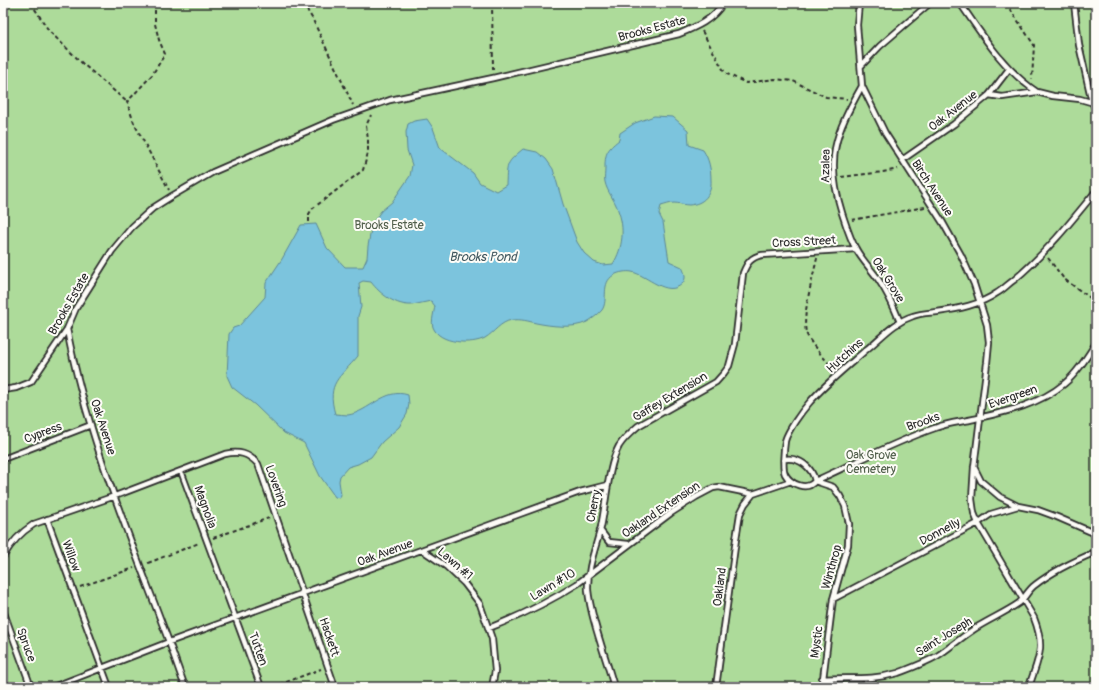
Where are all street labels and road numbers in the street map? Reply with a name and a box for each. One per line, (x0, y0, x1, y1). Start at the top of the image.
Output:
street label: Brooks Estate (617, 13, 687, 45)
street label: Oak Avenue (926, 87, 980, 135)
street label: Azalea (818, 149, 834, 183)
street label: Birch Avenue (908, 157, 956, 219)
street label: Cross Street (772, 233, 836, 251)
street label: Oak Grove (868, 255, 908, 305)
street label: Brooks Estate (45, 270, 93, 338)
street label: Hutchins (824, 335, 867, 376)
street label: Gaffey Extension (630, 369, 710, 425)
street label: Evergreen (987, 382, 1039, 412)
street label: Oak Avenue (87, 397, 119, 457)
street label: Brooks (904, 409, 942, 435)
street label: Cypress (22, 419, 64, 447)
street label: Lovering (261, 463, 291, 509)
street label: Oakland Extension (619, 478, 703, 542)
street label: Magnolia (190, 484, 220, 531)
street label: Cherry (584, 489, 604, 523)
street label: Donnelly (917, 515, 963, 549)
street label: Oak Avenue (355, 536, 415, 570)
street label: Willow (58, 538, 84, 574)
street label: Winthrop (818, 543, 846, 591)
street label: Lawn #1 (434, 545, 476, 583)
street label: Lawn #10 (528, 566, 578, 604)
street label: Oakland (710, 567, 730, 607)
street label: Saint Joseph (913, 614, 975, 660)
street label: Hackett (315, 616, 343, 658)
street label: Mystic (807, 625, 827, 659)
street label: Spruce (13, 626, 39, 664)
street label: Tutten (245, 630, 271, 668)

